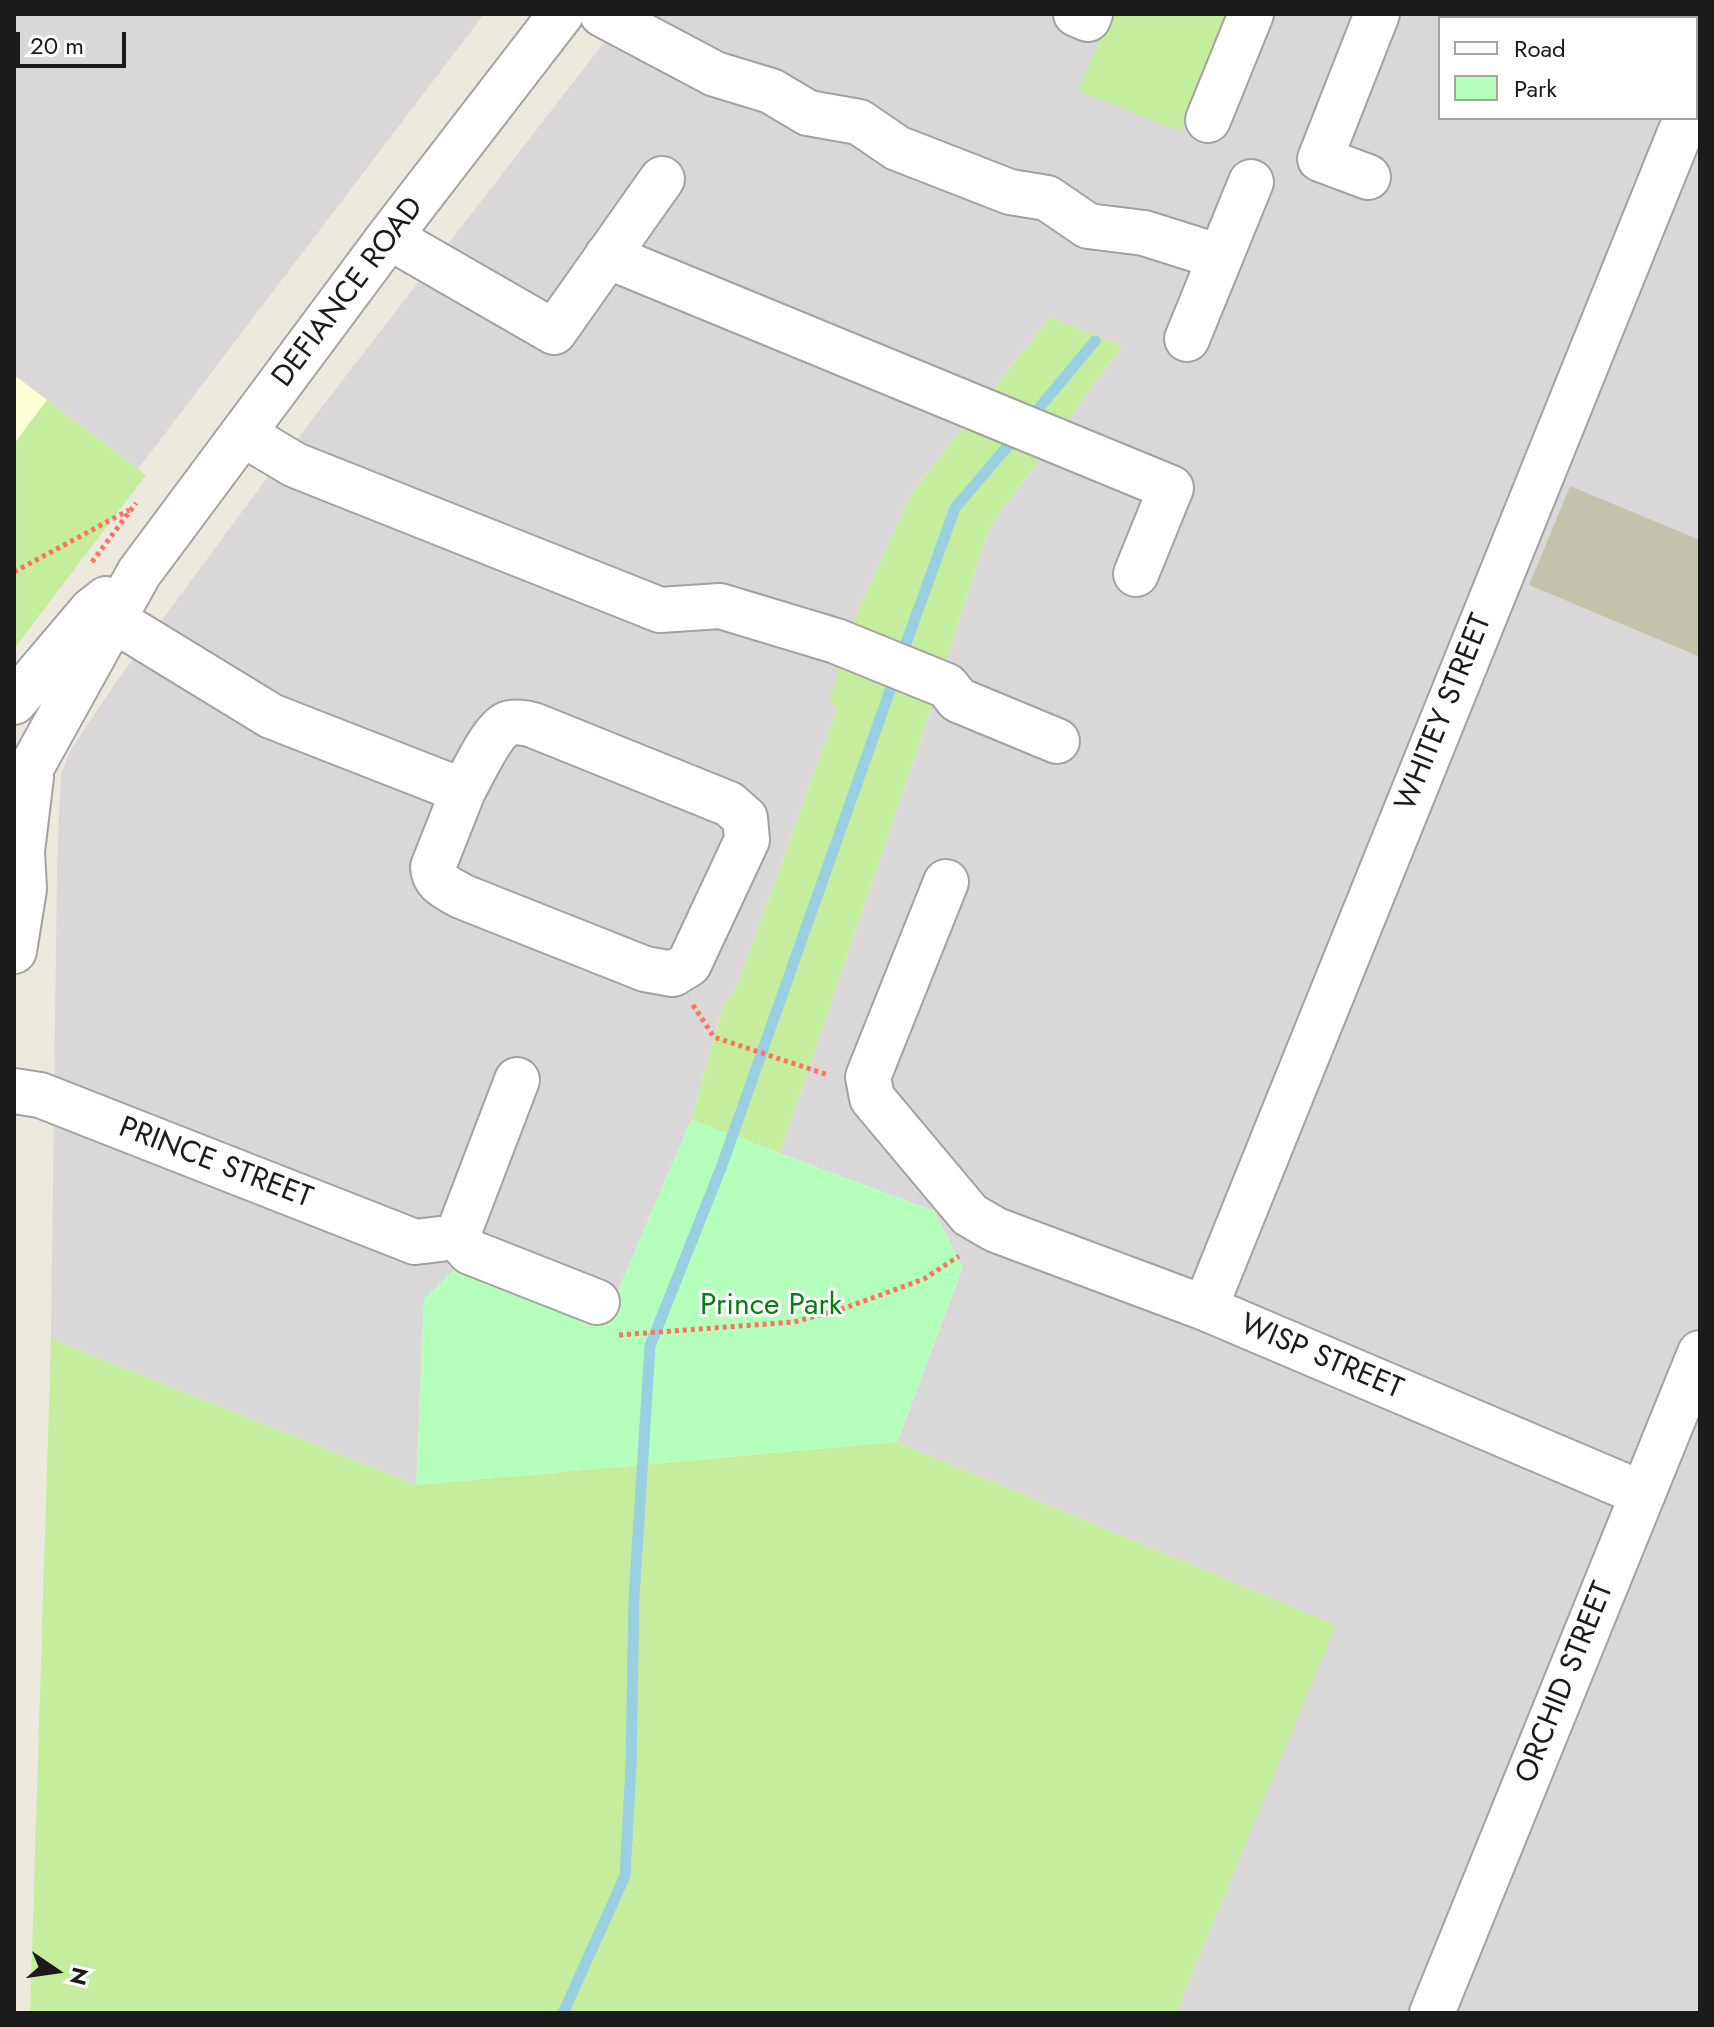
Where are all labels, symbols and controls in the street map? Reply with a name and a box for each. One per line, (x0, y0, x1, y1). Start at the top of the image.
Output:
scale bar (20, 16, 130, 66)
legend (1438, 16, 1698, 120)
text: 20 m (30, 28, 84, 63)
text: Road (1514, 31, 1566, 66)
text: Park (1514, 71, 1557, 106)
street label: DEFIANCE ROAD (266, 191, 432, 395)
street label: WHITEY STREET (1389, 609, 1501, 817)
street label: PRINCE STREET (113, 1111, 317, 1217)
park label: Prince Park (700, 1289, 842, 1325)
street label: WISP STREET (1234, 1308, 1408, 1408)
street label: ORCHID STREET (1509, 1577, 1623, 1789)
north arrow (16, 1931, 96, 2011)
text: N (62, 1964, 97, 1989)

